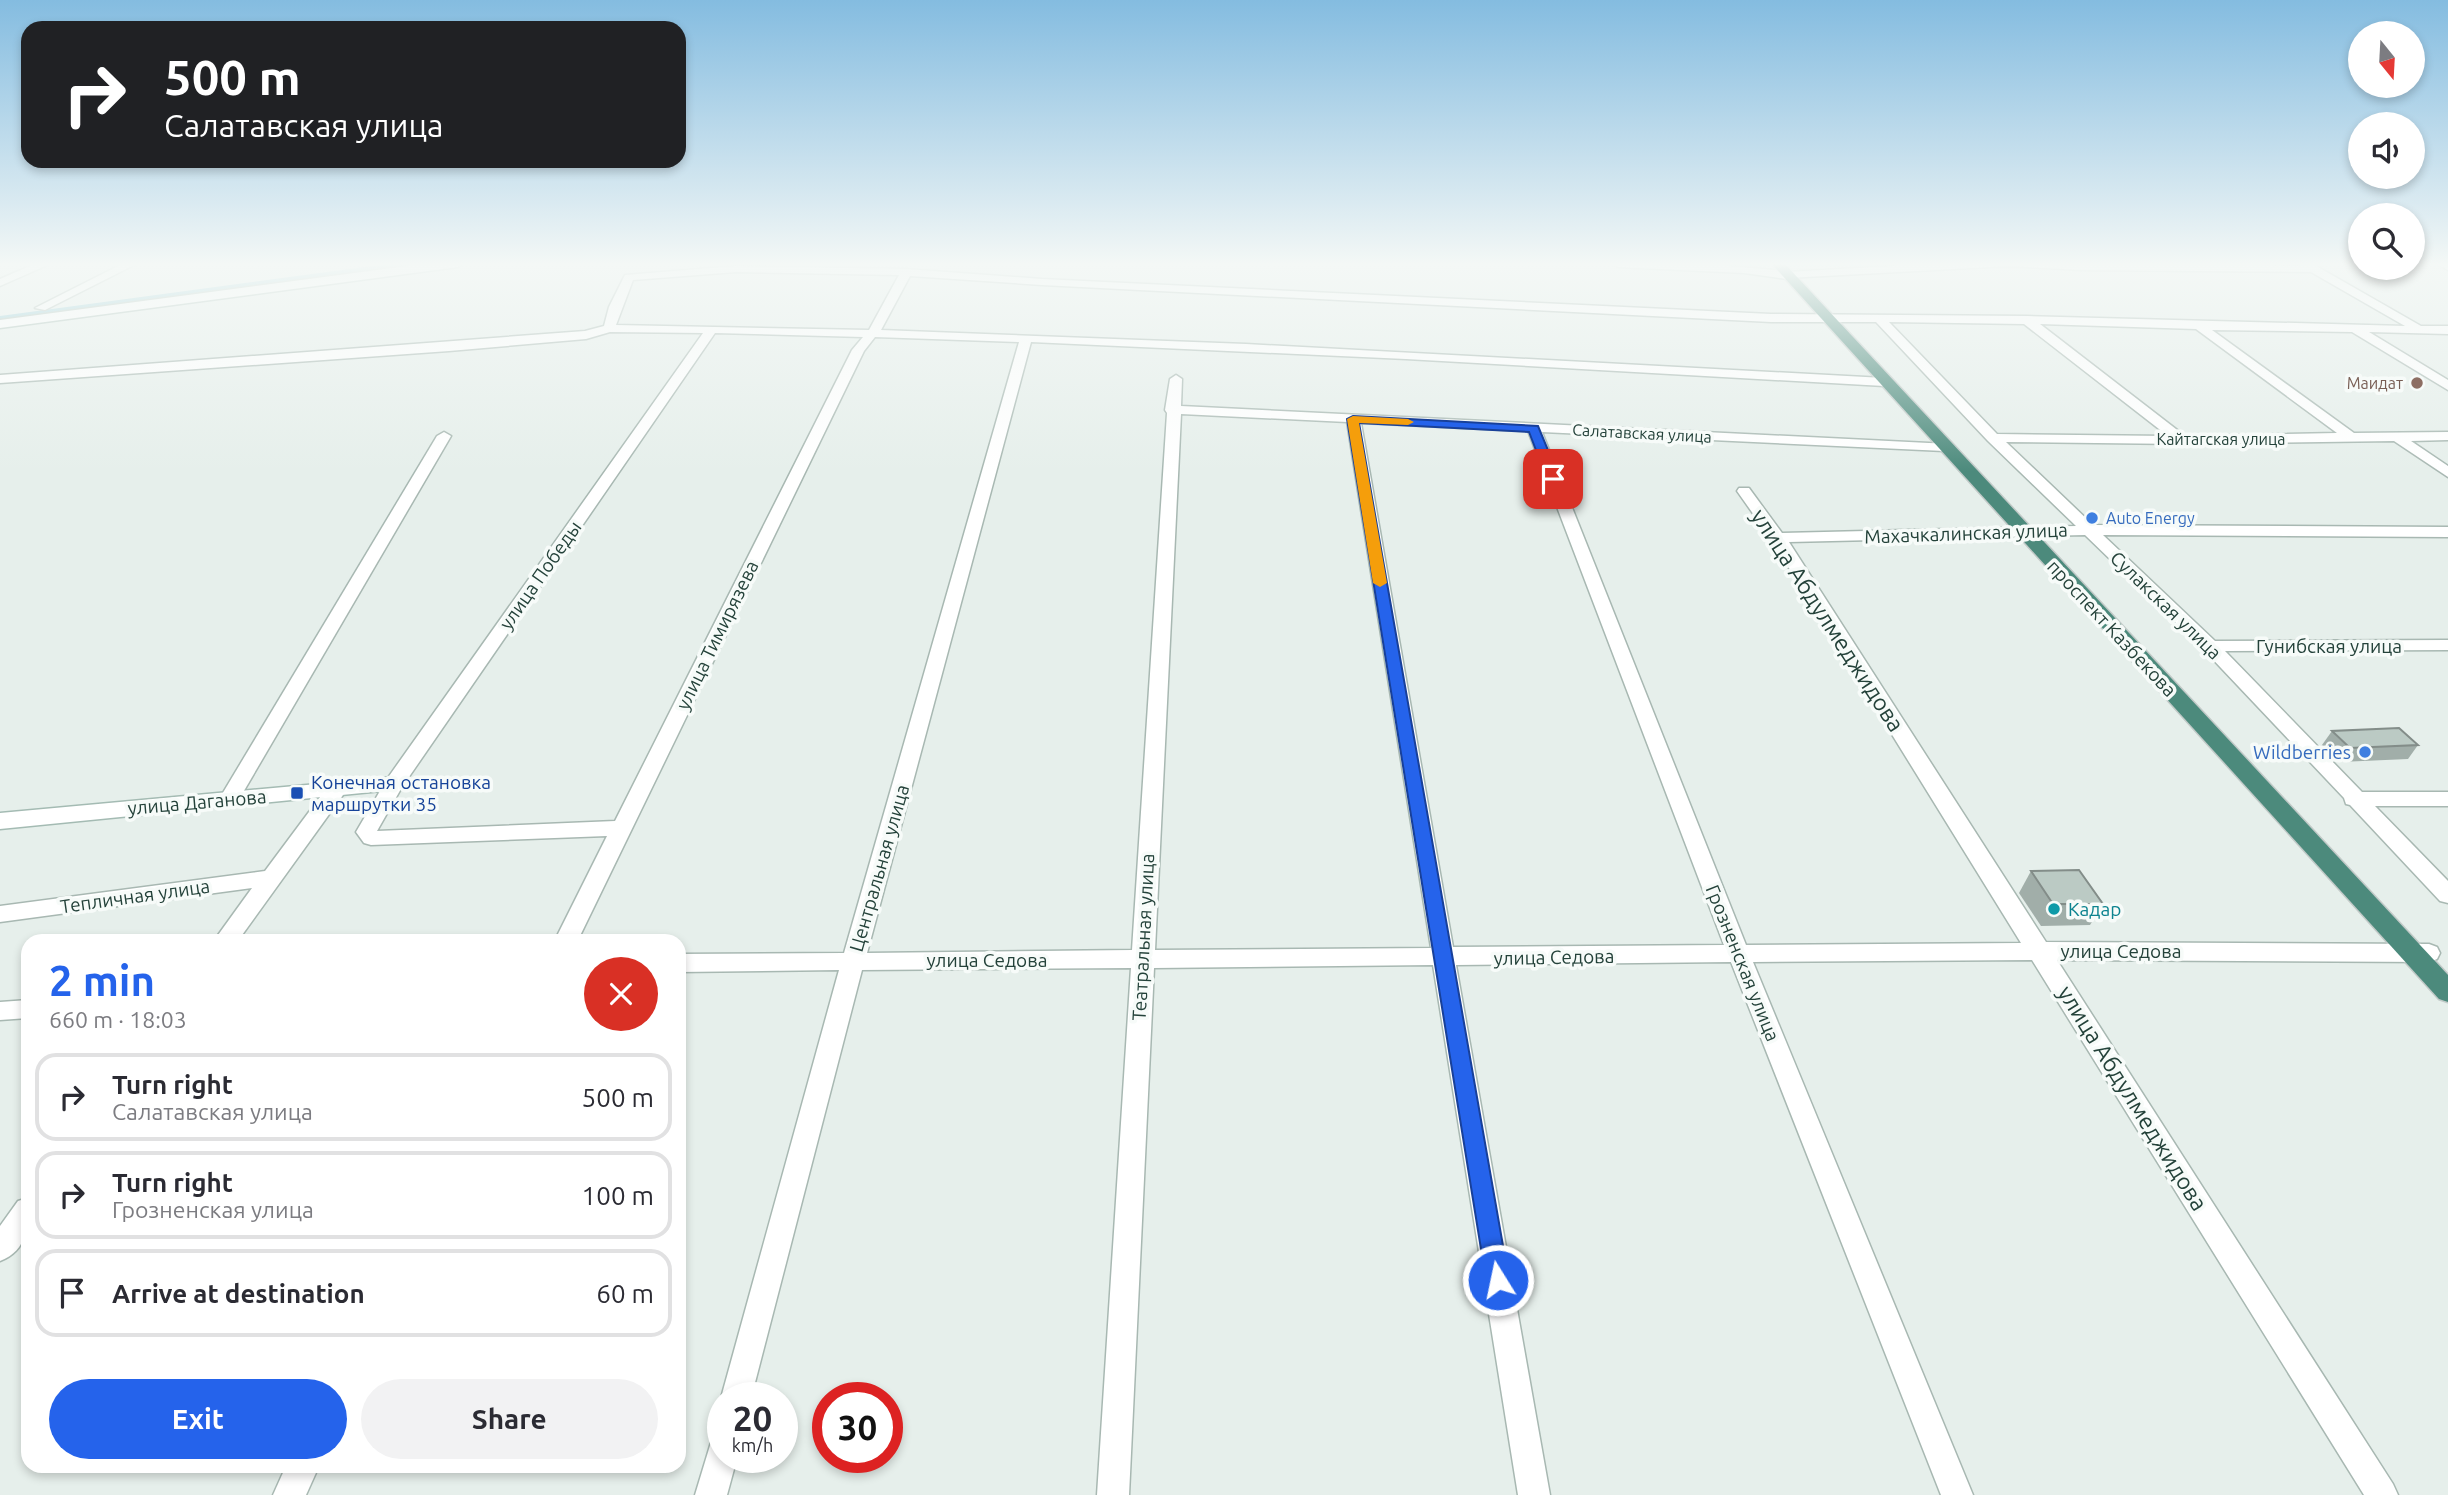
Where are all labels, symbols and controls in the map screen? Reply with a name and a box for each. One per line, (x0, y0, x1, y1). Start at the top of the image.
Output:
north arrow (2348, 21, 2426, 98)
map controls (2348, 21, 2425, 280)
icon: right (49, 49, 140, 140)
text: 500 m (164, 49, 301, 104)
text: Салатавская улица (164, 107, 444, 143)
button: sound (2348, 112, 2425, 189)
button: search (2348, 203, 2425, 280)
place label: Маидат (2347, 374, 2403, 392)
marker: Маидат (2409, 375, 2425, 391)
street label: Салатавская улица (1572, 420, 1712, 446)
street label: Кайтагская улица (2156, 430, 2286, 448)
pin (1523, 449, 1583, 509)
icon: arrive (1534, 460, 1572, 498)
street label: улица Абдулмеджидова (1747, 504, 1909, 736)
place label: Auto Energy (2106, 509, 2195, 527)
marker: Auto Energy (2084, 510, 2100, 526)
street label: улица Победы (494, 516, 586, 634)
street label: Махачкалинская улица (1864, 518, 2068, 548)
street label: Сулакская улица (2106, 546, 2226, 664)
street label: проспект Казбекова (2043, 555, 2181, 701)
street label: улица Тимирязева (671, 557, 763, 713)
street label: Гунибская улица (2256, 635, 2402, 657)
place label: Wildberries (2253, 741, 2351, 763)
marker: Wildberries (2357, 744, 2373, 760)
place label: Конечная остановка маршрутки 35 (311, 771, 491, 815)
street label: Центральная улица (845, 782, 913, 954)
street label: улица Даганова (127, 785, 267, 819)
marker: Конечная остановка маршрутки 35 (289, 785, 305, 801)
street label: Театральная улица (1128, 853, 1158, 1021)
street label: Тепличная улица (59, 875, 211, 917)
street label: Грозненская улица (1702, 882, 1784, 1044)
place label: Кадар (2068, 898, 2121, 920)
marker: Кадар (2046, 901, 2062, 917)
street label: улица Седова (2061, 940, 2182, 962)
street label: улица Седова (1493, 945, 1615, 969)
street label: улица Седова (927, 949, 1048, 971)
text: 2 min (49, 957, 155, 1004)
button: close (584, 957, 658, 1031)
street label: улица Абдулмеджидова (2053, 981, 2213, 1215)
text: 660 m · 18:03 (49, 1007, 187, 1032)
text: Turn right (112, 1070, 233, 1099)
icon: right (53, 1078, 91, 1116)
text: 500 m (582, 1083, 654, 1112)
text: Салатавская улица (112, 1099, 313, 1124)
text: Turn right (112, 1168, 233, 1197)
icon: right (53, 1176, 91, 1214)
text: 100 m (582, 1181, 654, 1210)
text: Грозненская улица (112, 1197, 314, 1222)
position arrow (1461, 1243, 1535, 1317)
icon: arrive (53, 1274, 91, 1312)
text: Arrive at destination (112, 1279, 365, 1308)
text: 60 m (596, 1279, 654, 1308)
button: Exit (49, 1379, 347, 1459)
button: Share (361, 1379, 658, 1459)
speed limit sign: 30 (812, 1382, 903, 1473)
text: 20 (733, 1398, 772, 1438)
text: km/h (732, 1435, 773, 1455)

